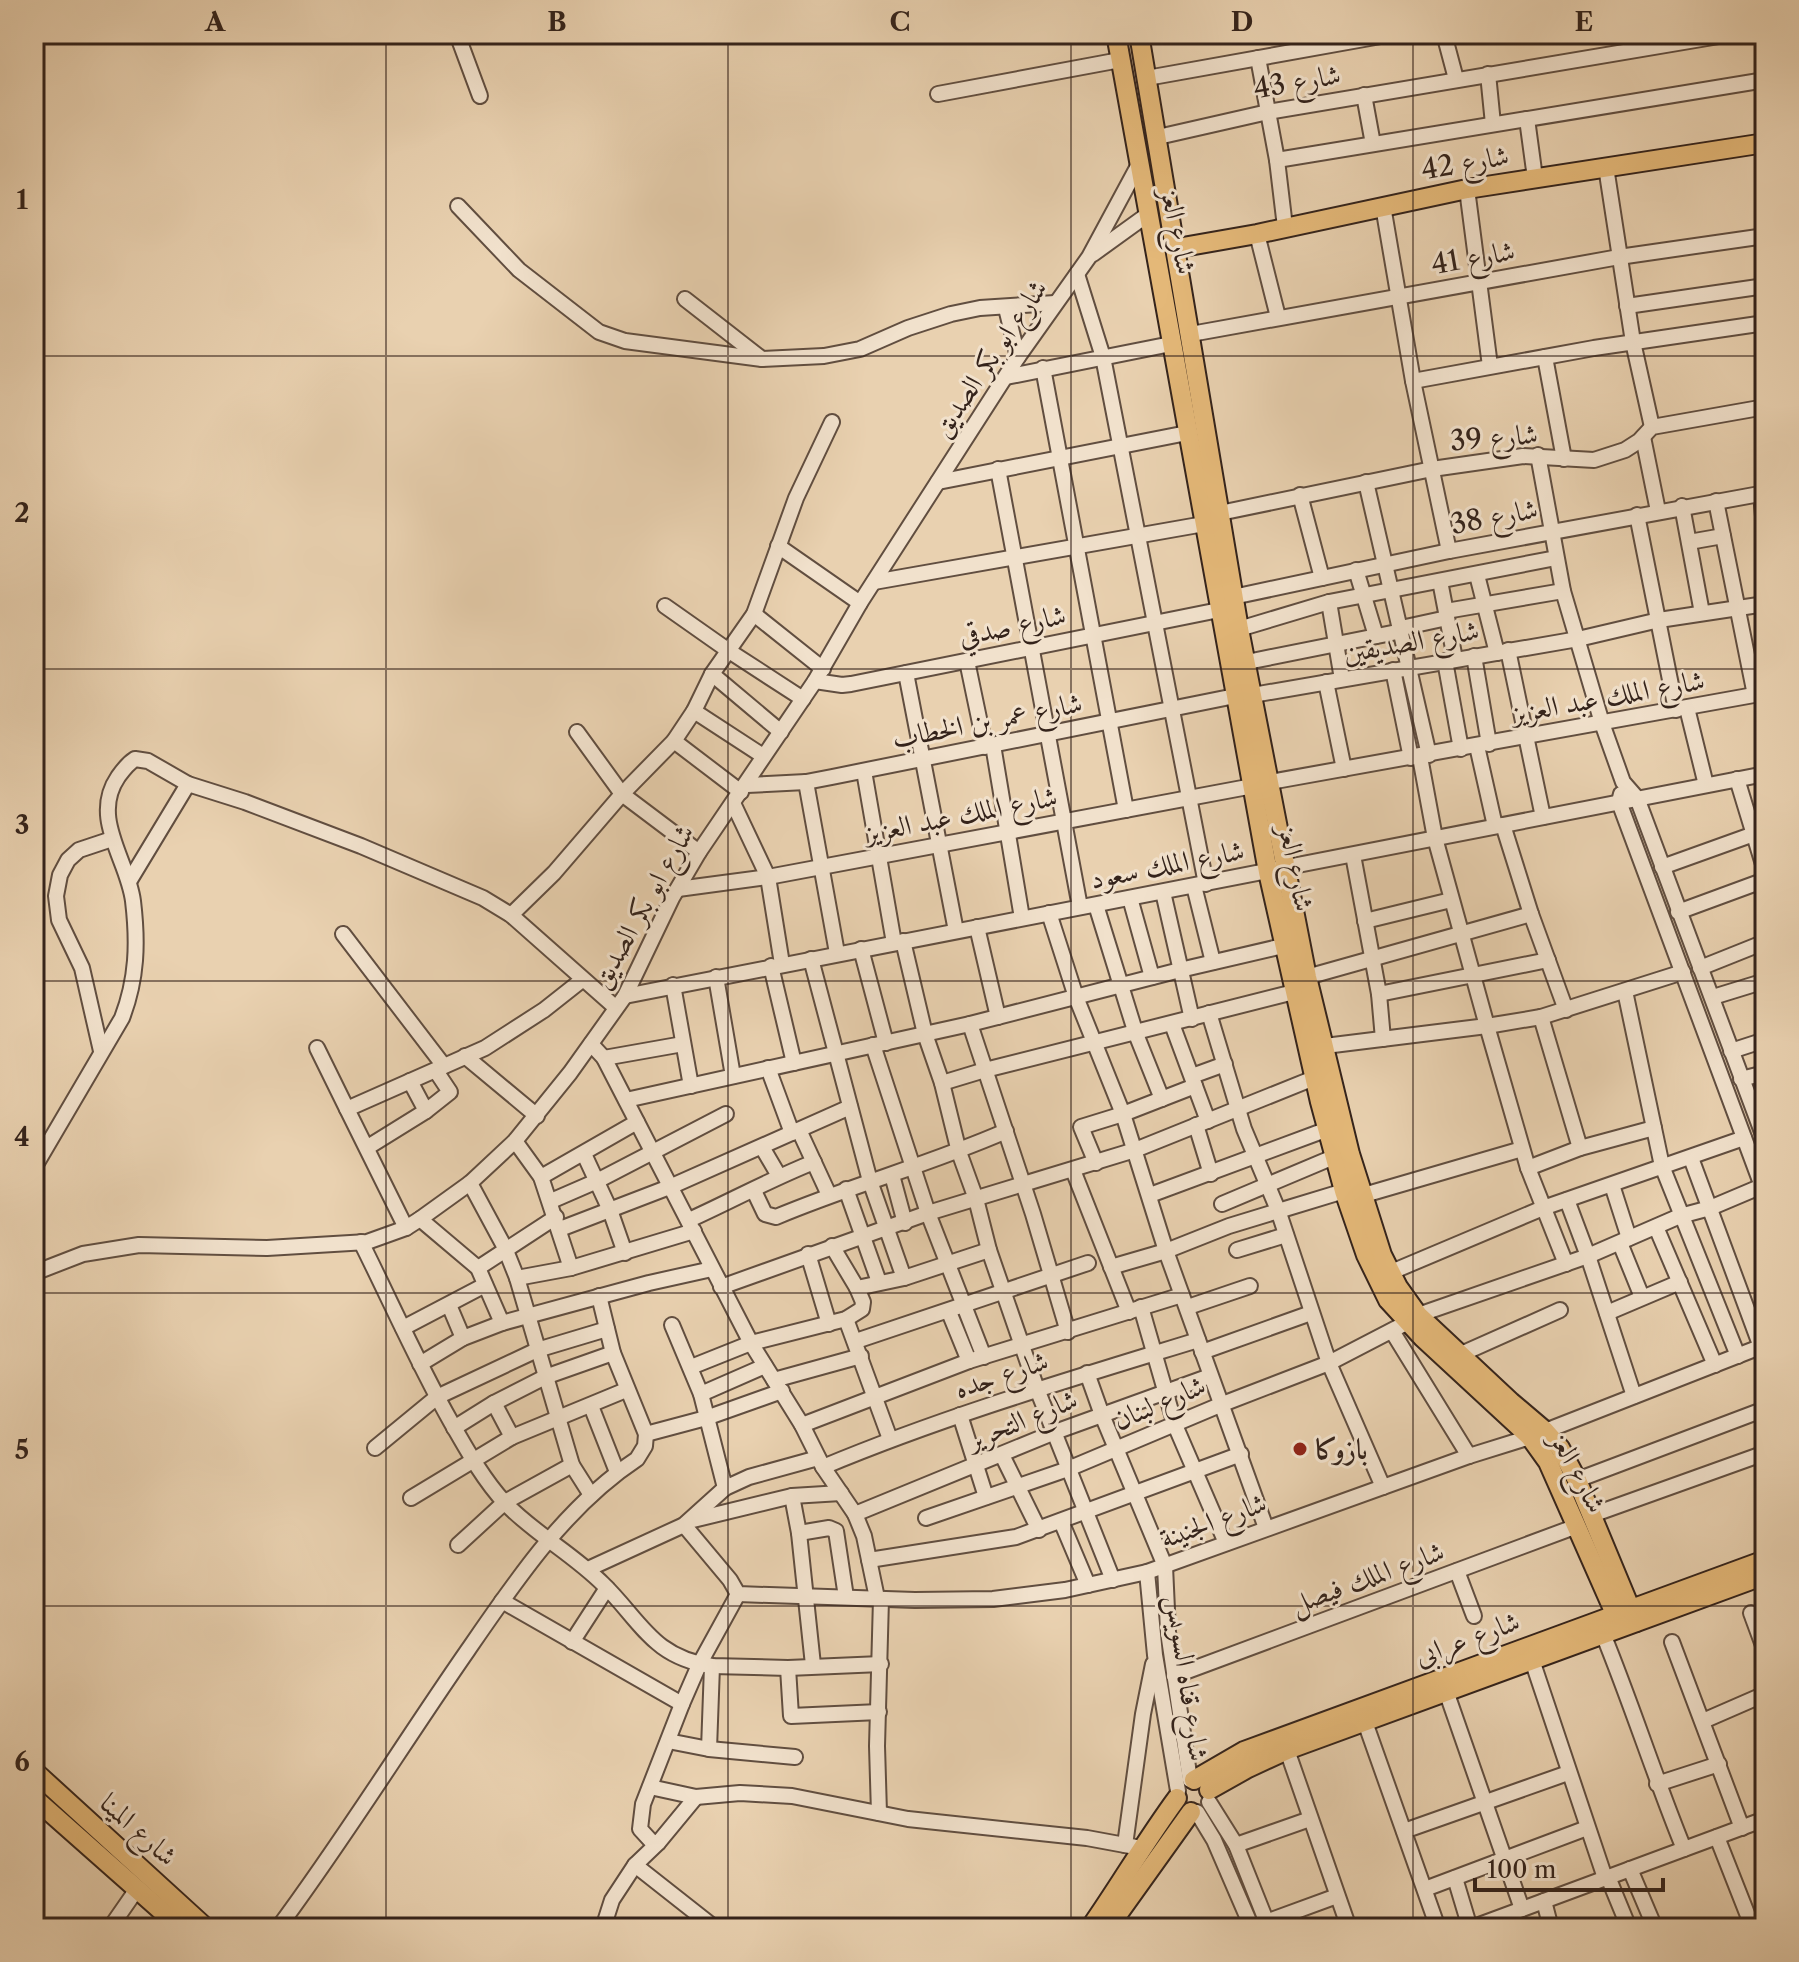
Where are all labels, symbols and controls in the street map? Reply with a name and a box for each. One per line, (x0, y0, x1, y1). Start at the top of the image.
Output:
text: A (204, 6, 226, 38)
text: B (547, 6, 567, 38)
text: C (890, 6, 910, 38)
text: D (1231, 6, 1253, 38)
text: E (1575, 6, 1593, 38)
street label: شارع 43 (1251, 57, 1344, 112)
street label: شارع 42 (1419, 138, 1513, 193)
street label: شارع العز (1147, 182, 1204, 278)
text: 1 (16, 184, 28, 216)
street label: شارع 41 (1429, 233, 1519, 288)
street label: شارع ابو بكر الصديق (924, 273, 1060, 447)
street label: شارع 39 (1449, 416, 1540, 465)
street label: شارع 38 (1448, 491, 1542, 548)
text: 2 (14, 497, 30, 529)
street label: شارع صدقي (955, 597, 1070, 660)
street label: شارع الصديقين (1340, 612, 1483, 677)
street label: شارع الملك عبد العزيز (1506, 662, 1708, 737)
street label: شارع عمر بن الخطاب (889, 685, 1086, 762)
street label: شارع الملك عبد العزيز (859, 779, 1061, 857)
text: 3 (15, 809, 29, 841)
street label: شارع ابو بكر الصديق (583, 818, 707, 997)
street label: شارع العز (1265, 819, 1322, 915)
street label: شارع الملك سعود (1087, 832, 1248, 902)
text: 4 (14, 1121, 30, 1153)
street label: شارع جده (950, 1343, 1054, 1412)
street label: شارع لبنان (1108, 1367, 1213, 1443)
street label: شارع التحرير (959, 1381, 1085, 1464)
street label: شارع العز (1536, 1423, 1614, 1522)
place label: بازوكا (1316, 1432, 1368, 1466)
text: 5 (15, 1434, 29, 1466)
marker: بازوكا (1291, 1440, 1309, 1458)
street label: شارع الجنينة (1155, 1485, 1273, 1562)
street label: شارع الملك فيصل (1285, 1533, 1451, 1627)
street label: شارع قناه السويس (1153, 1593, 1216, 1764)
street label: شارع عرابى (1410, 1603, 1527, 1679)
text: 6 (14, 1746, 30, 1778)
street label: شارع المينا (89, 1786, 185, 1878)
scale bar (1475, 1842, 1663, 1892)
text: 100 m (1487, 1855, 1556, 1884)

